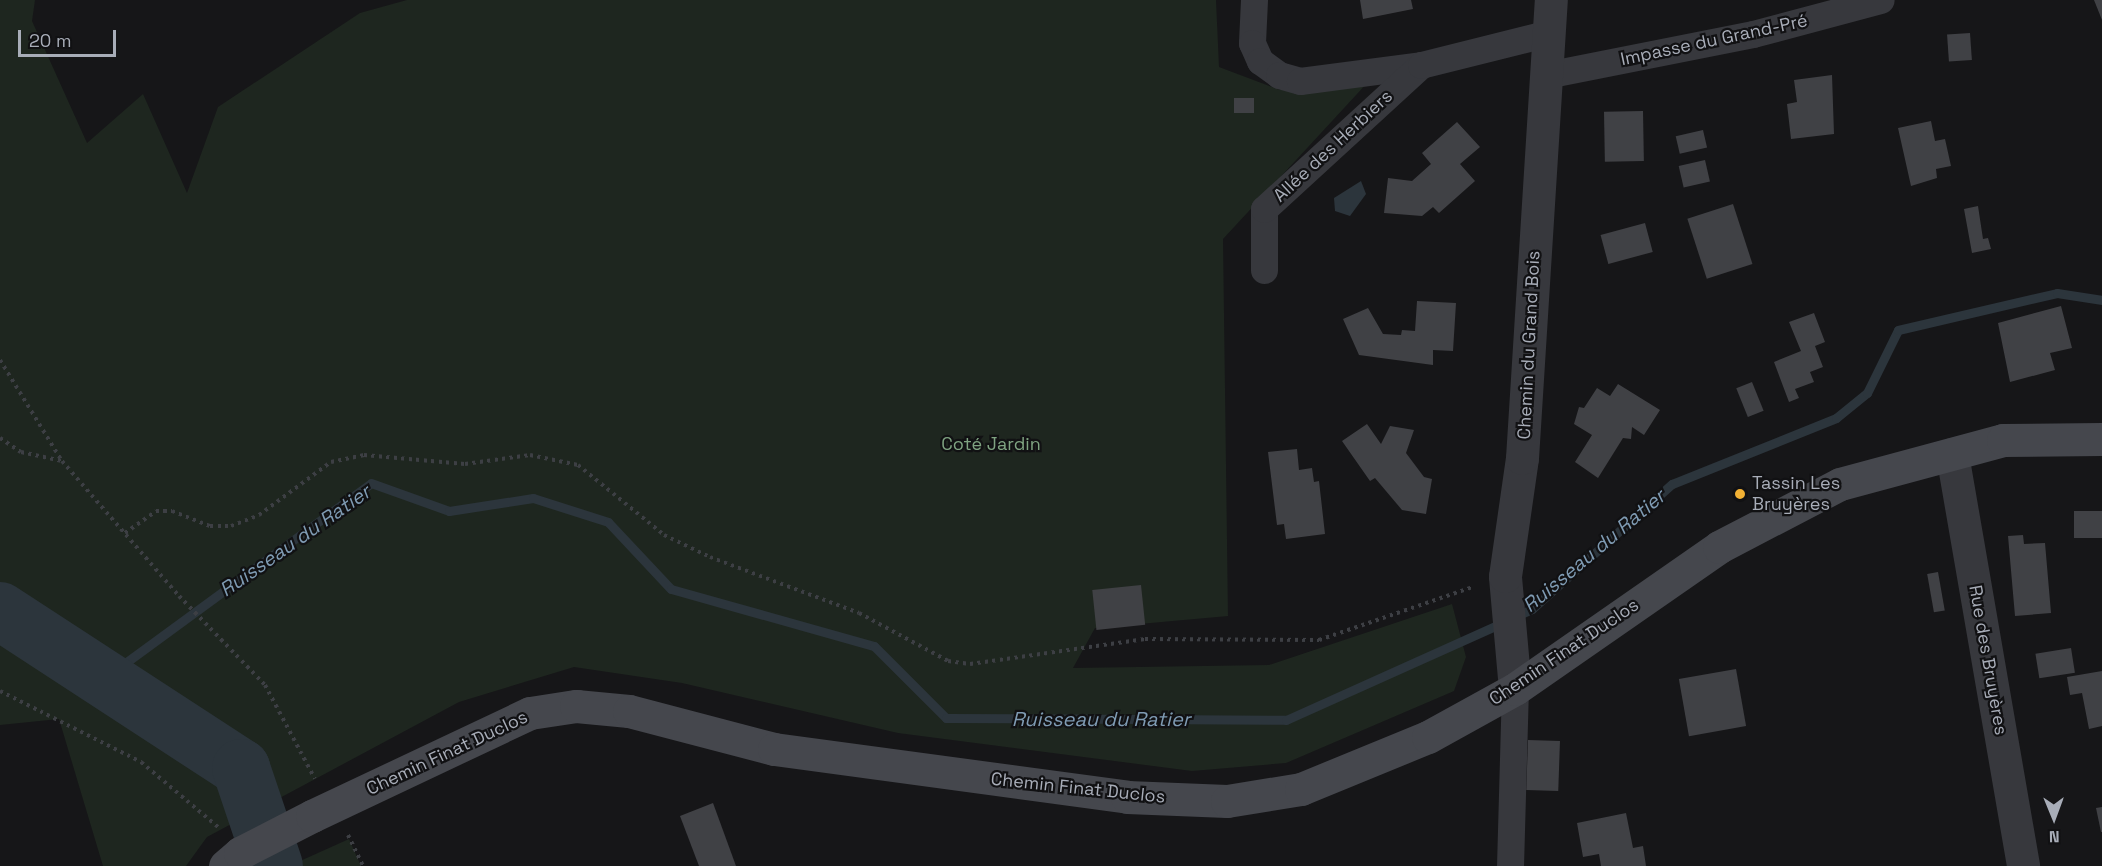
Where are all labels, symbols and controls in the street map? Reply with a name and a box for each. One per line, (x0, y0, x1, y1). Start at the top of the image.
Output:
street label: Impasse du Grand-Pré (1618, 10, 1810, 70)
scale bar (21, 18, 118, 56)
text: 20 m (29, 29, 72, 52)
street label: Allée des Herbiers (1269, 85, 1397, 207)
street label: Chemin du Grand Bois (1513, 250, 1545, 440)
park label: Coté Jardin (941, 433, 1041, 455)
place label: Tassin Les Bruyères (1752, 473, 1840, 516)
water label: Ruisseau du Ratier (215, 480, 375, 602)
water label: Ruisseau du Ratier (1518, 484, 1670, 618)
marker: Tassin Les Bruyères (1733, 487, 1747, 501)
street label: Rue des Bruyères (1964, 583, 2012, 737)
street label: Chemin Finat Duclos (1485, 594, 1643, 710)
street label: Chemin Finat Duclos (363, 706, 531, 800)
water label: Ruisseau du Ratier (1012, 707, 1190, 731)
street label: Chemin Finat Duclos (990, 768, 1166, 808)
north arrow (2024, 788, 2084, 848)
text: N (2049, 826, 2060, 847)

